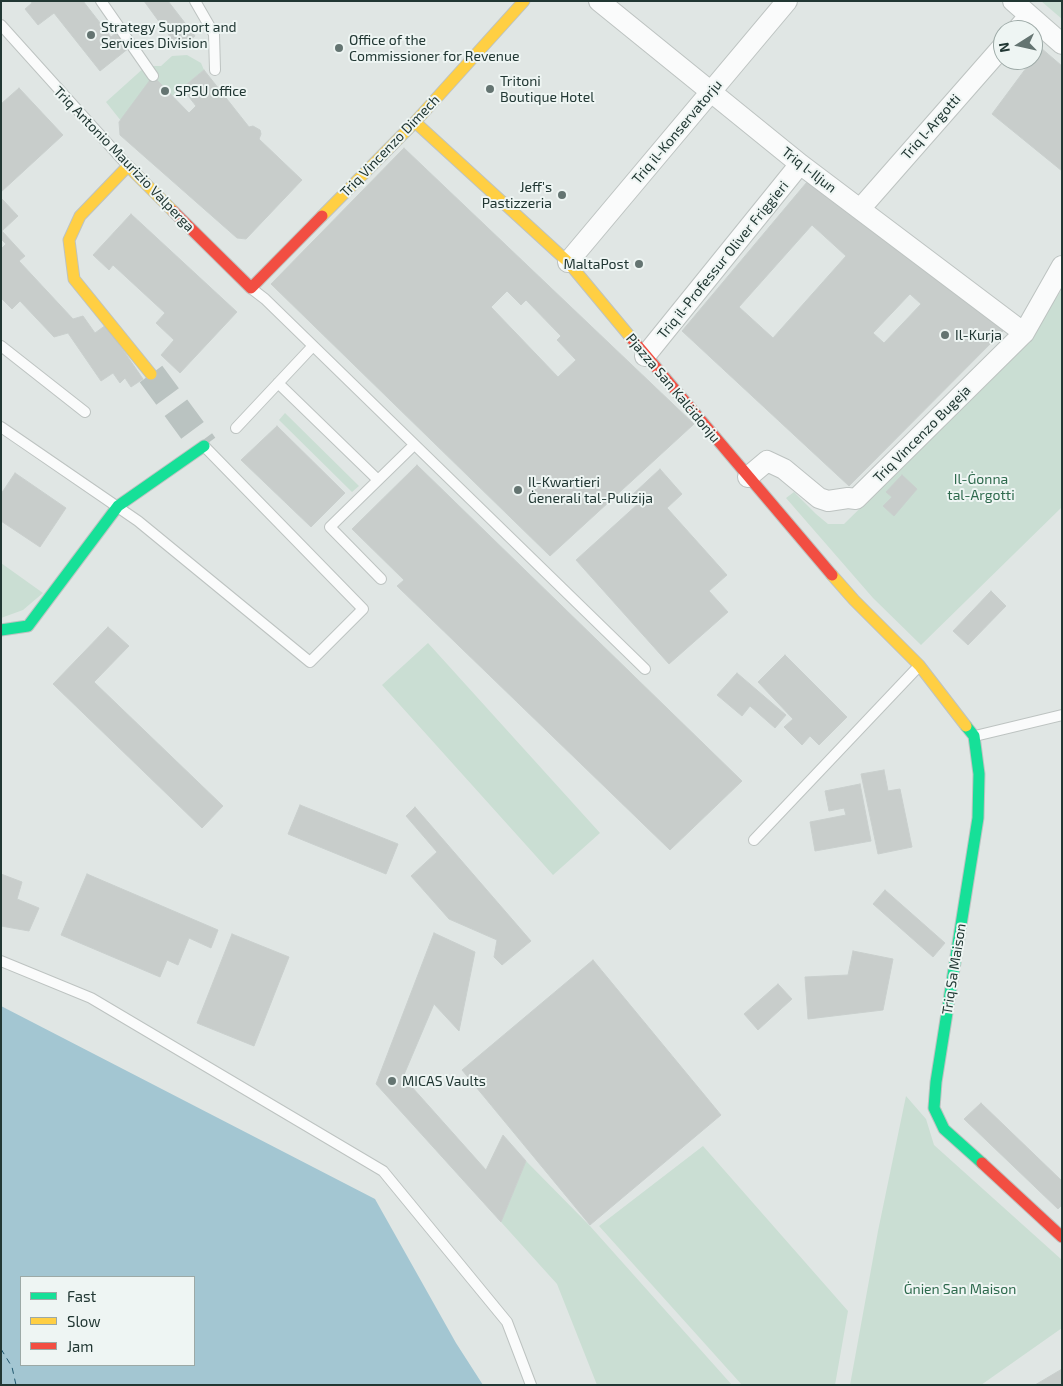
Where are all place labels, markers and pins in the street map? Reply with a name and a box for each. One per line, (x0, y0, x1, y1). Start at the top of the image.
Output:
place label: Strategy Support and Services Division (101, 19, 237, 52)
marker: Strategy Support and Services Division (85, 29, 97, 41)
place label: Office of the Commissioner for Revenue (349, 32, 519, 64)
marker: Office of the Commissioner for Revenue (333, 42, 345, 54)
place label: Tritoni Boutique Hotel (500, 73, 594, 105)
place label: SPSU office (175, 83, 247, 99)
marker: Tritoni Boutique Hotel (484, 83, 496, 95)
marker: SPSU office (159, 85, 171, 97)
place label: Jeff's Pastizzeria (482, 179, 552, 212)
marker: Jeff's Pastizzeria (556, 189, 568, 201)
place label: MaltaPost (563, 256, 629, 272)
marker: MaltaPost (633, 258, 645, 270)
place label: Il-Kurja (955, 327, 1002, 343)
marker: Il-Kurja (939, 329, 951, 341)
place label: Il-Kwartieri Ġenerali tal-Pulizija (528, 474, 653, 507)
marker: Il-Kwartieri Ġenerali tal-Pulizija (512, 484, 524, 496)
place label: MICAS Vaults (402, 1073, 486, 1089)
marker: MICAS Vaults (386, 1075, 398, 1087)

